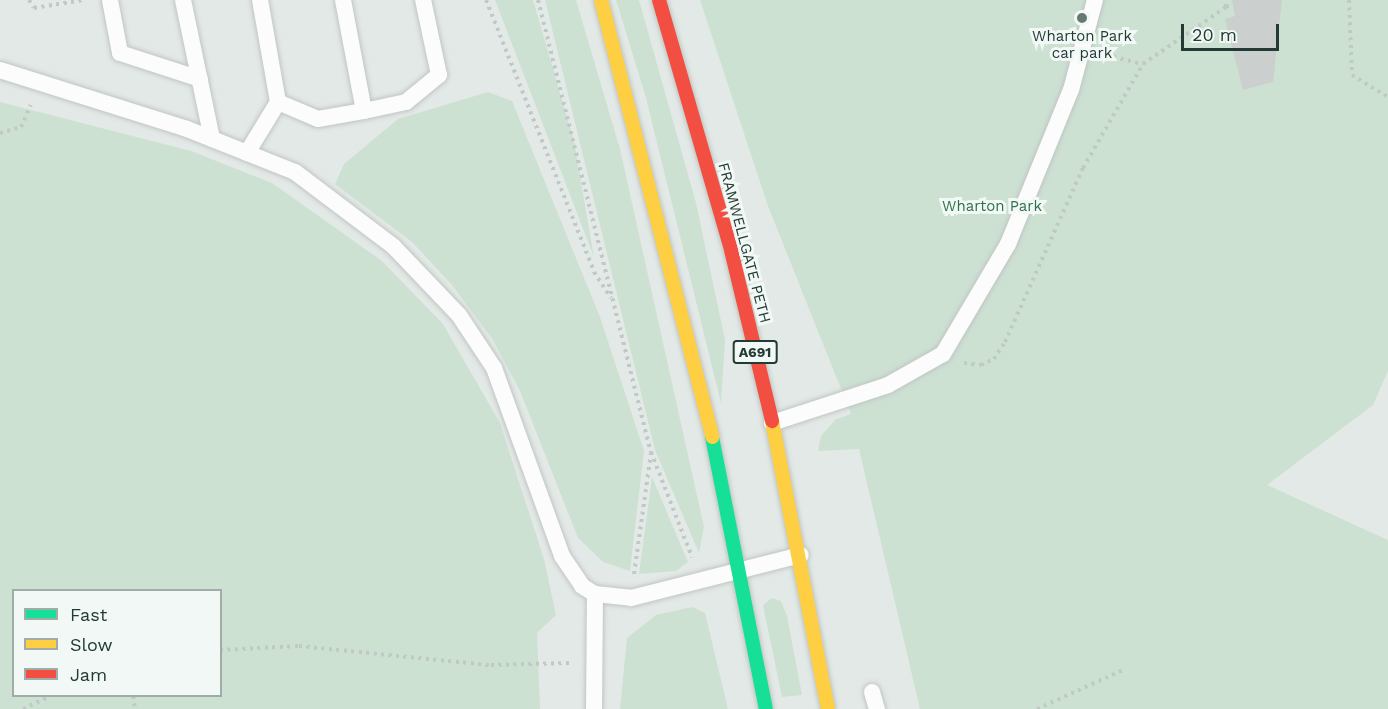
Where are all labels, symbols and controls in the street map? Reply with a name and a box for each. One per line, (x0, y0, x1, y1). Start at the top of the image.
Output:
marker: Wharton Park car park (1075, 11, 1089, 25)
scale bar (1184, 12, 1282, 50)
text: 20 m (1192, 24, 1237, 45)
place label: Wharton Park car park (1032, 27, 1132, 62)
street label: FRAMWELLGATE PETH (714, 161, 774, 325)
park label: Wharton Park (942, 198, 1042, 216)
road number: A691 (732, 341, 777, 363)
legend (12, 589, 222, 697)
text: Fast (70, 604, 107, 625)
text: Slow (70, 634, 113, 655)
text: Jam (70, 664, 107, 685)

